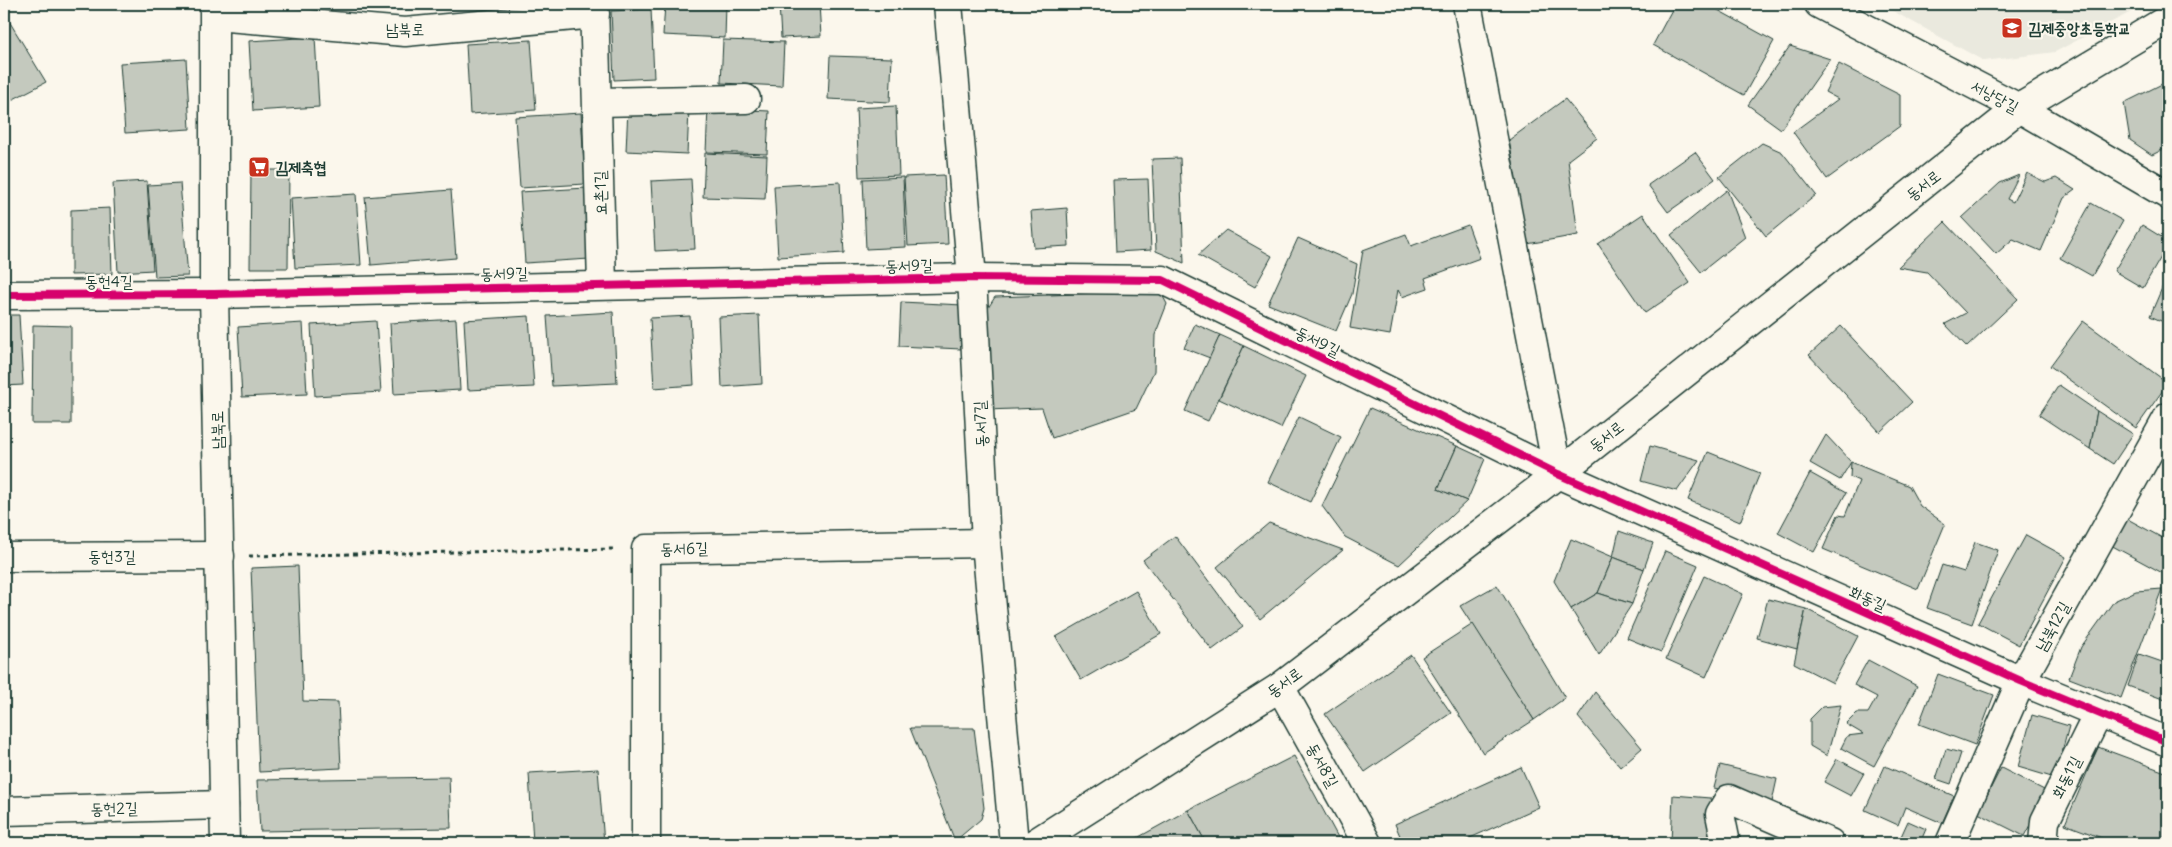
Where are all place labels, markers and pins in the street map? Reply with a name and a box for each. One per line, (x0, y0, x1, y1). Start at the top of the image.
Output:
school or university icon: 김제중앙초등학교 (2000, 16, 2024, 40)
place label: 김제중앙초등학교 (2028, 18, 2131, 38)
supermarket icon: 김제축협 (247, 155, 271, 179)
place label: 김제축협 (275, 157, 327, 177)

